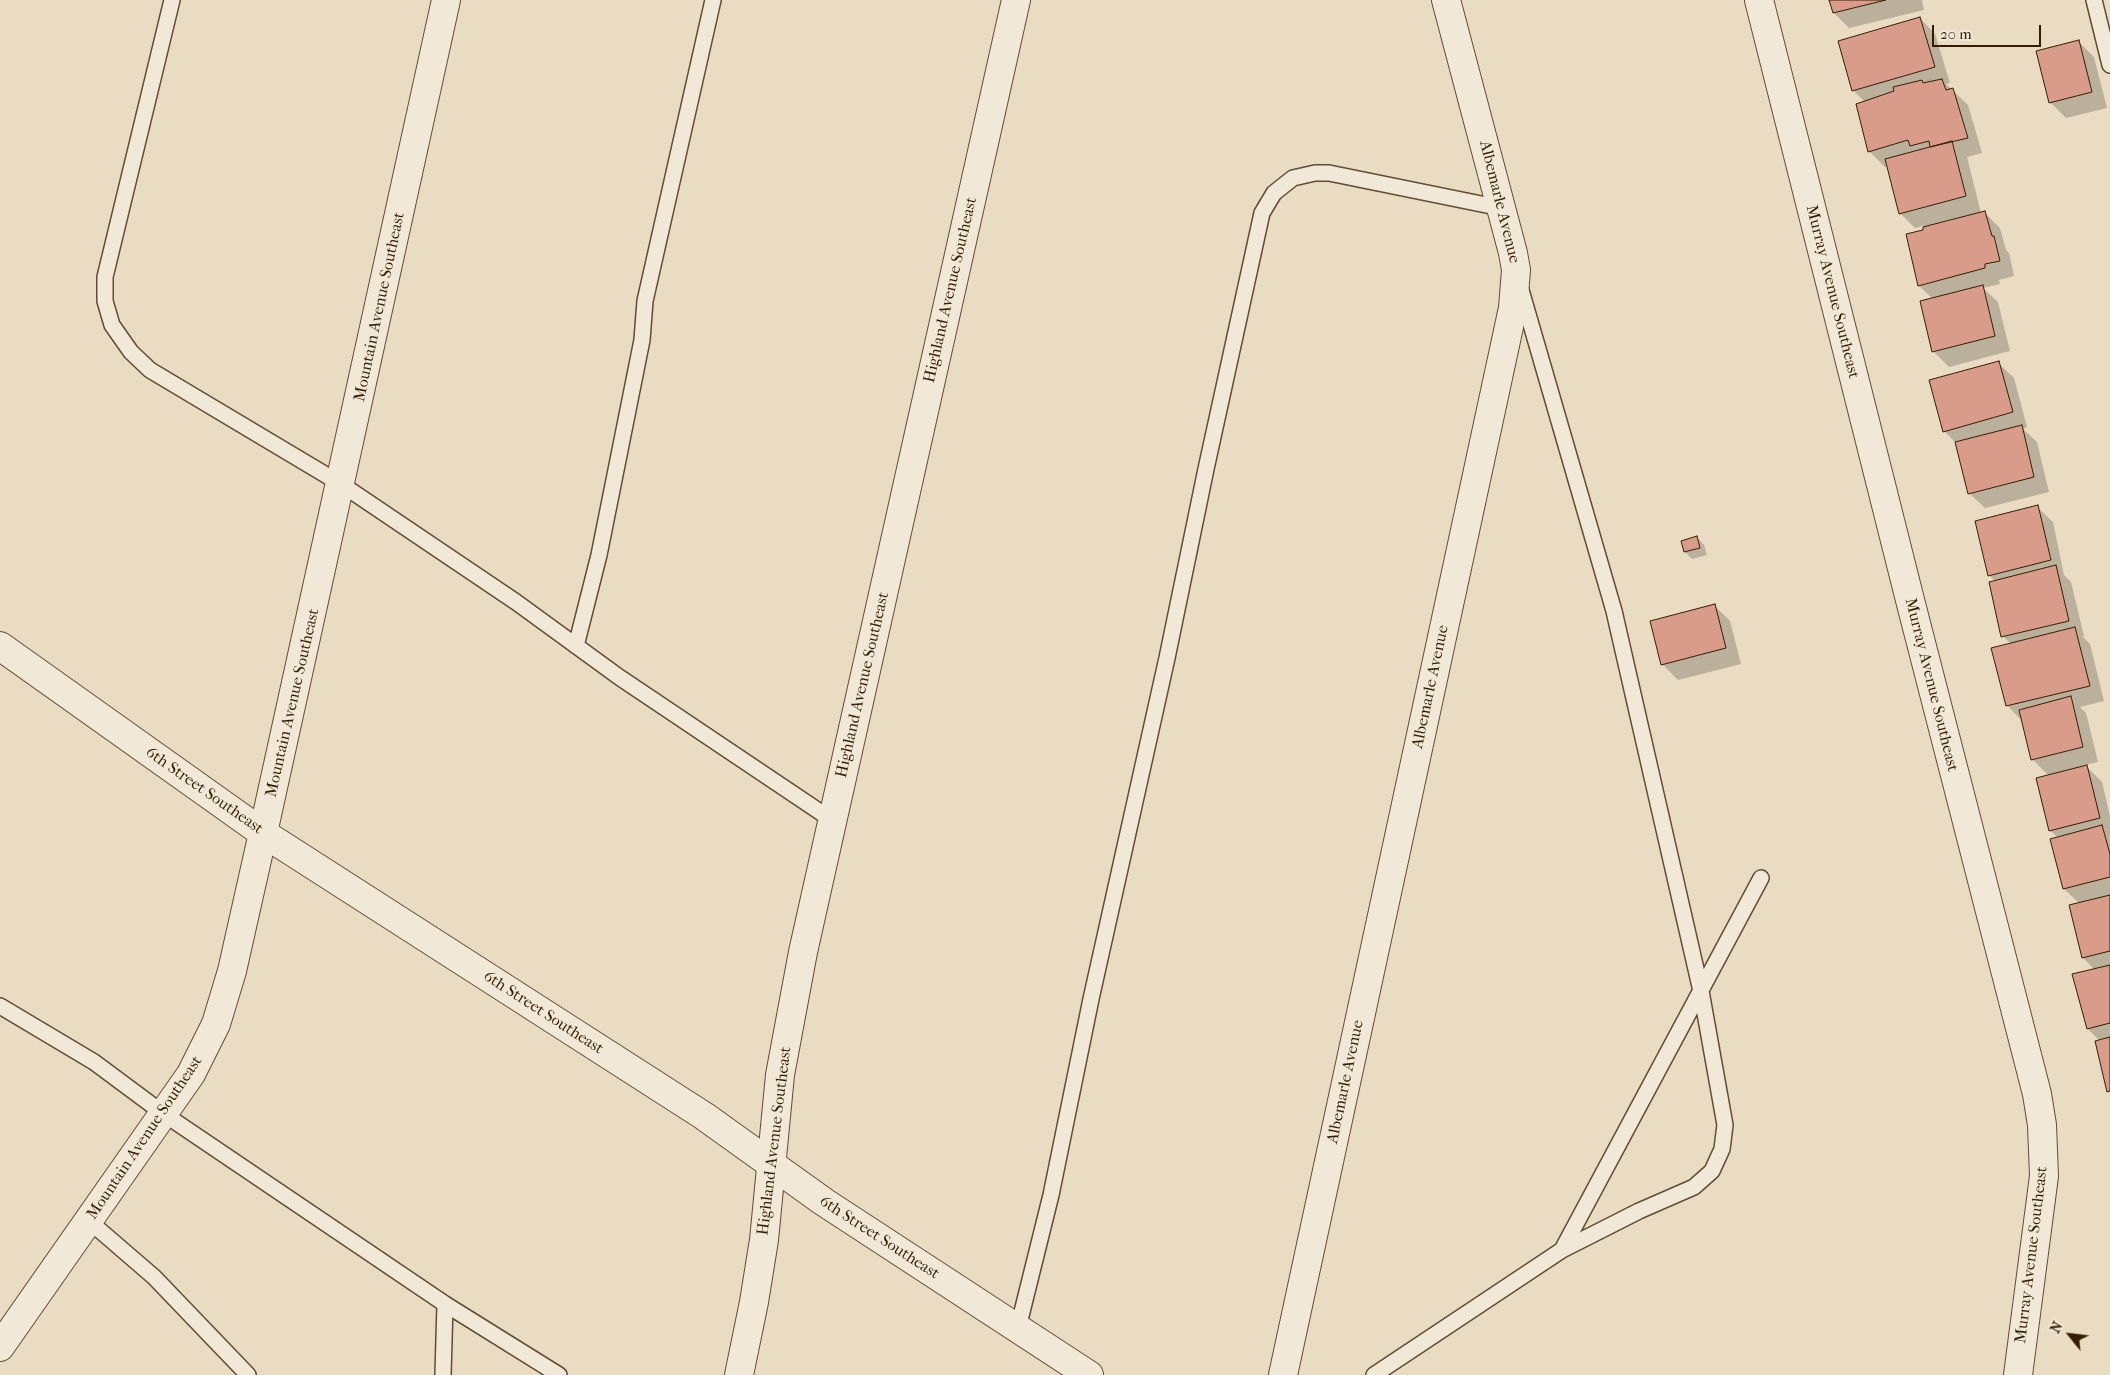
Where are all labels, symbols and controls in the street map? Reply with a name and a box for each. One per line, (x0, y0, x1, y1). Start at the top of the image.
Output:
scale bar (1935, 15, 2044, 47)
text: 20 m (1940, 25, 1972, 43)
street label: Albemarle Avenue (1474, 139, 1524, 265)
street label: Highland Avenue Southeast (920, 195, 982, 385)
street label: Murray Avenue Southeast (1801, 203, 1863, 381)
street label: Mountain Avenue Southeast (351, 211, 409, 403)
street label: Highland Avenue Southeast (832, 590, 894, 780)
street label: Murray Avenue Southeast (1900, 596, 1962, 774)
street label: Mountain Avenue Southeast (262, 607, 324, 799)
street label: Albemarle Avenue (1409, 624, 1453, 750)
street label: 6th Street Southeast (141, 743, 267, 839)
street label: 6th Street Southeast (479, 967, 607, 1059)
street label: Albemarle Avenue (1324, 1019, 1368, 1145)
street label: Highland Avenue Southeast (754, 1046, 796, 1236)
street label: Mountain Avenue Southeast (83, 1053, 207, 1223)
street label: Murray Avenue Southeast (2012, 1165, 2052, 1345)
street label: 6th Street Southeast (815, 1192, 943, 1284)
north arrow (2045, 1310, 2095, 1360)
text: N (2046, 1319, 2066, 1336)

